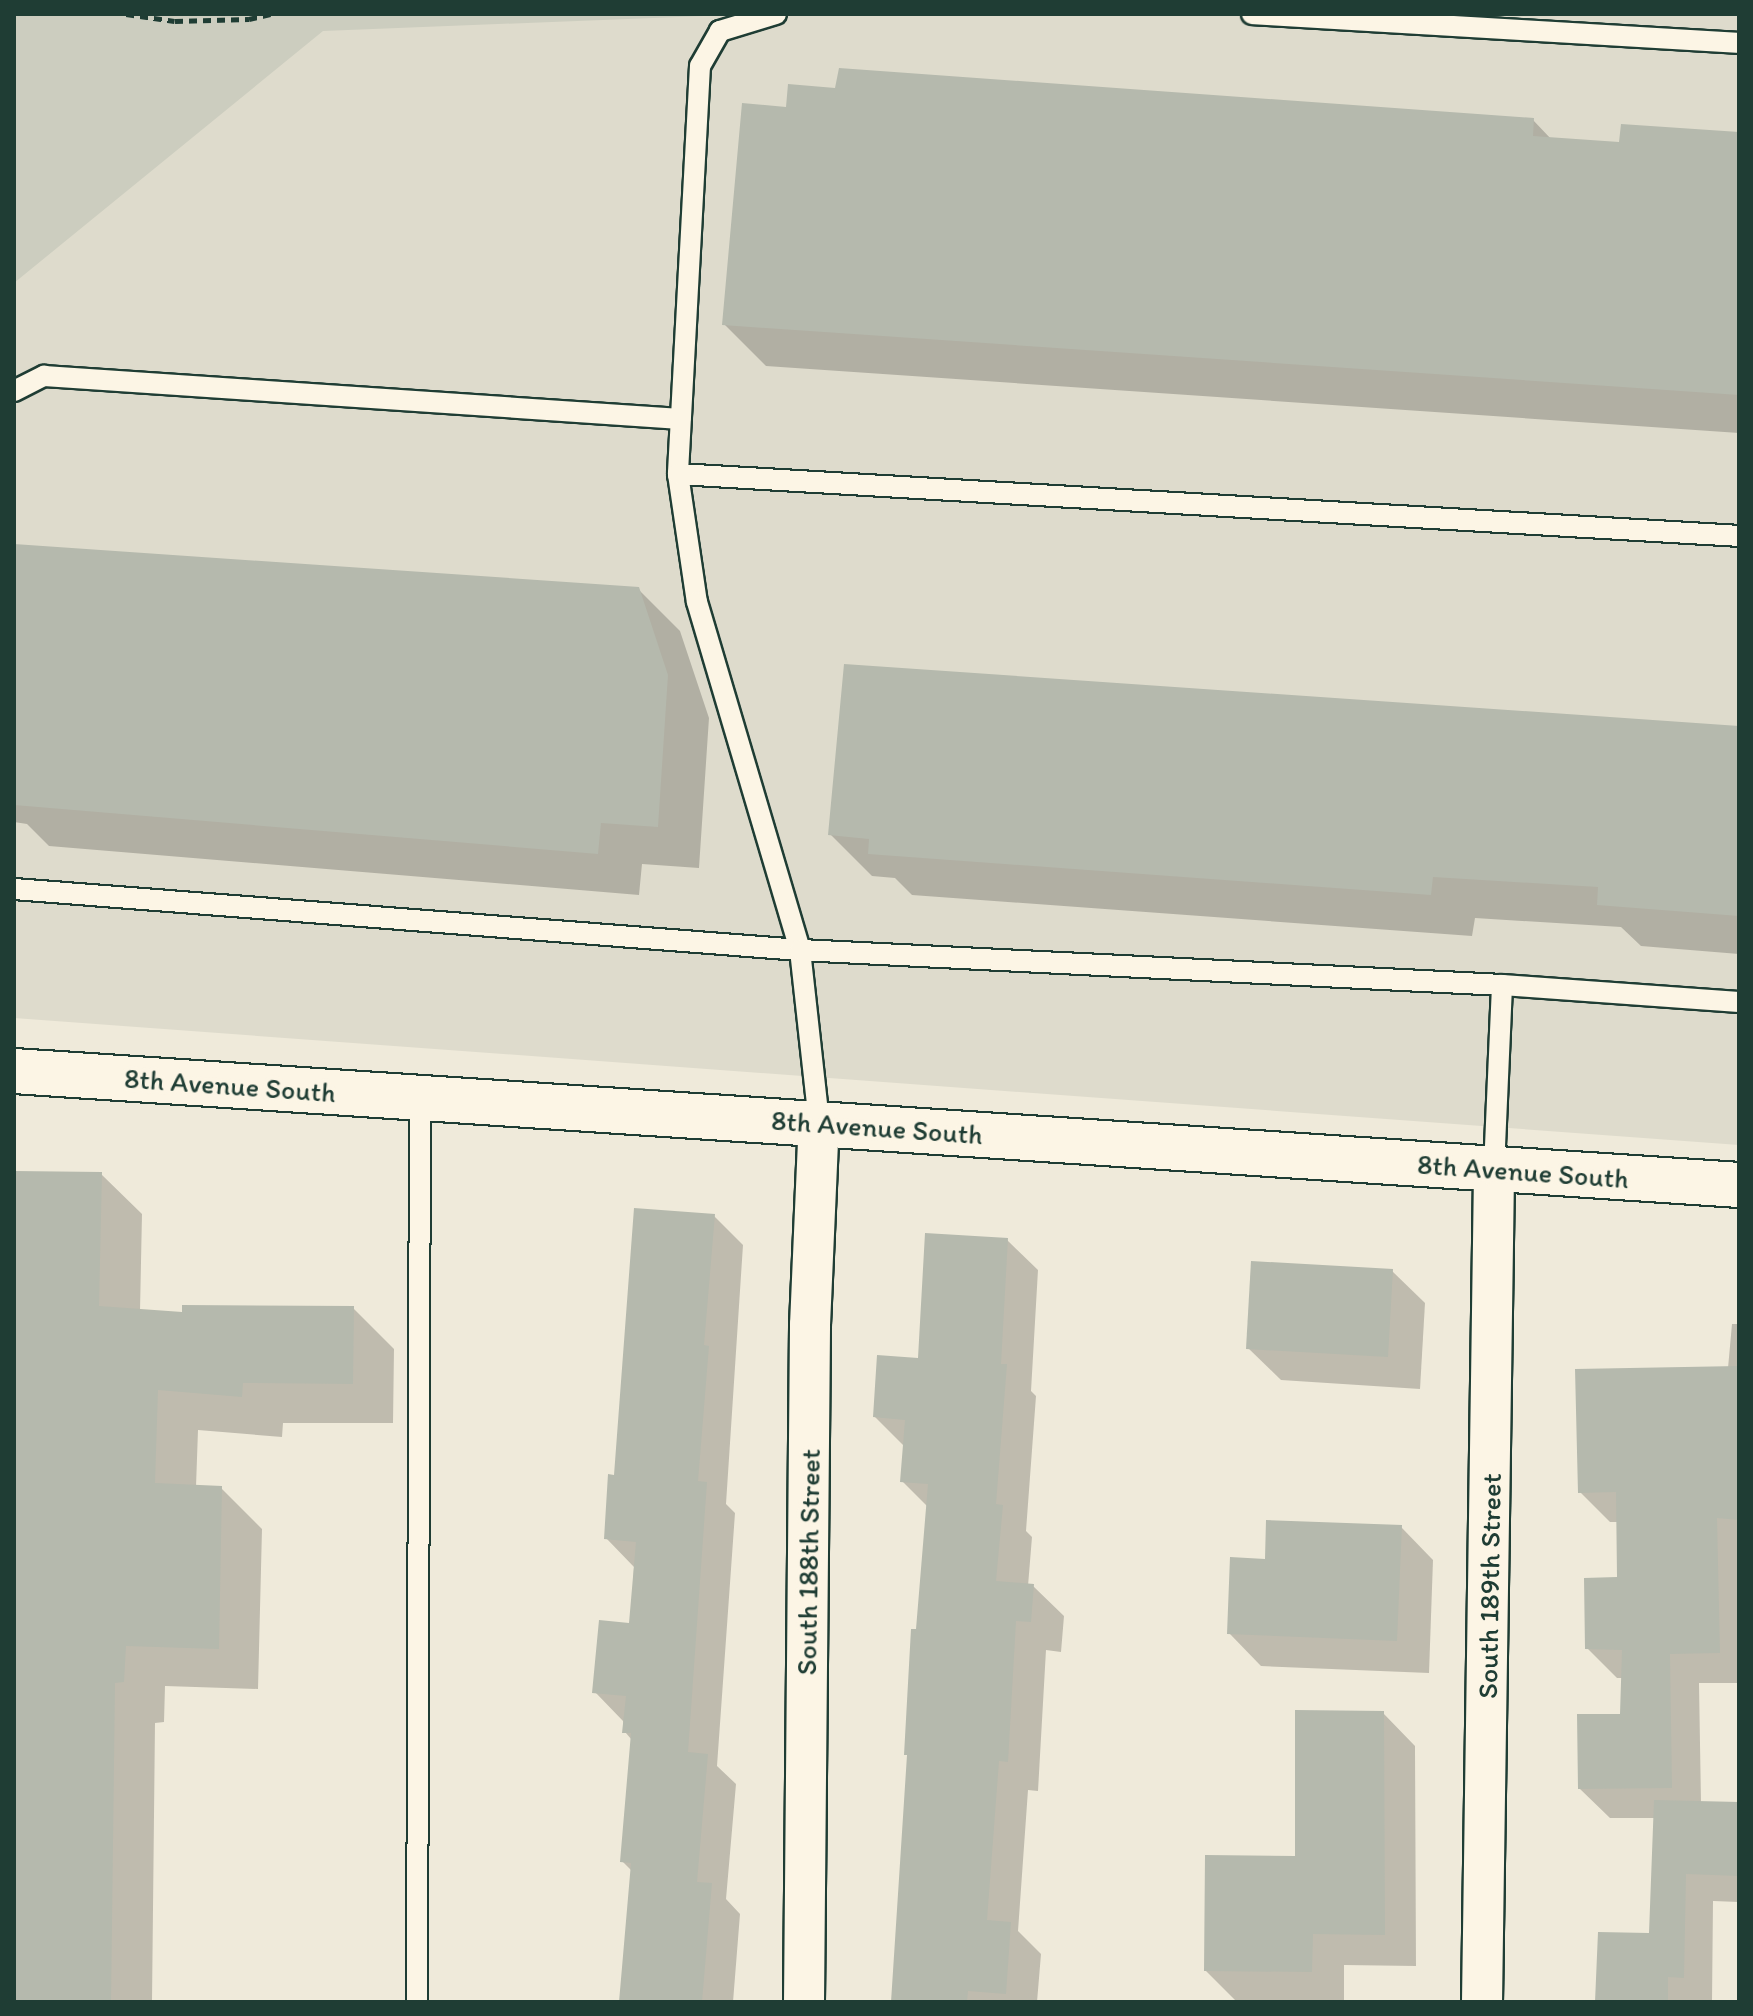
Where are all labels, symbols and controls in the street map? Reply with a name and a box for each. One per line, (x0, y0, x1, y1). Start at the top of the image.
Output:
street label: 8th Avenue South (124, 1061, 336, 1109)
street label: 8th Avenue South (771, 1103, 983, 1151)
street label: 8th Avenue South (1417, 1147, 1629, 1195)
street label: South 188th Street (789, 1449, 827, 1675)
street label: South 189th Street (1470, 1473, 1508, 1699)

